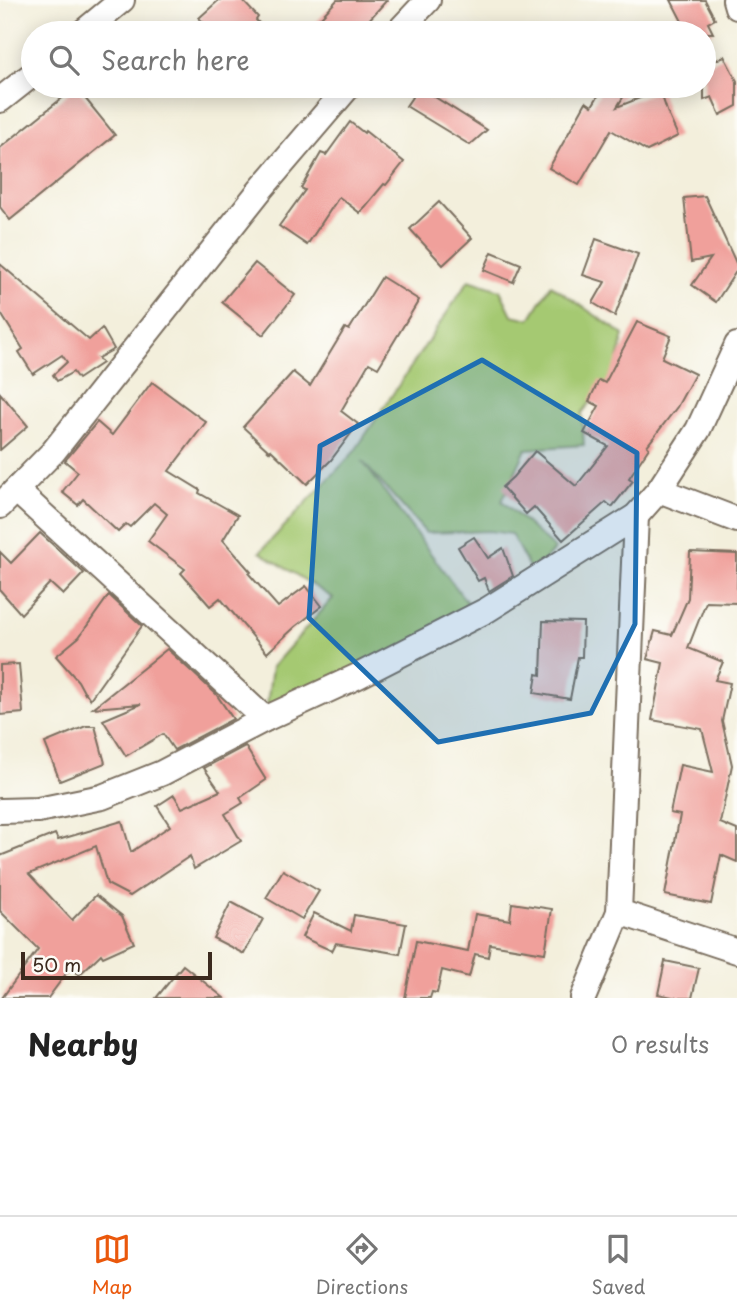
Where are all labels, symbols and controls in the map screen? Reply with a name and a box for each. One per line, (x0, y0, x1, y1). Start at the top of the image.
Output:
search box (21, 21, 716, 98)
text: Search here (101, 40, 250, 79)
icon: search (45, 41, 83, 79)
scale bar (21, 949, 212, 981)
text: 50 m (32, 950, 81, 978)
text: Nearby (28, 1021, 138, 1066)
text: 0 results (611, 1026, 709, 1061)
tab: Map (92, 1230, 132, 1300)
tab: Directions (316, 1230, 408, 1300)
tab: Saved (591, 1230, 645, 1300)

